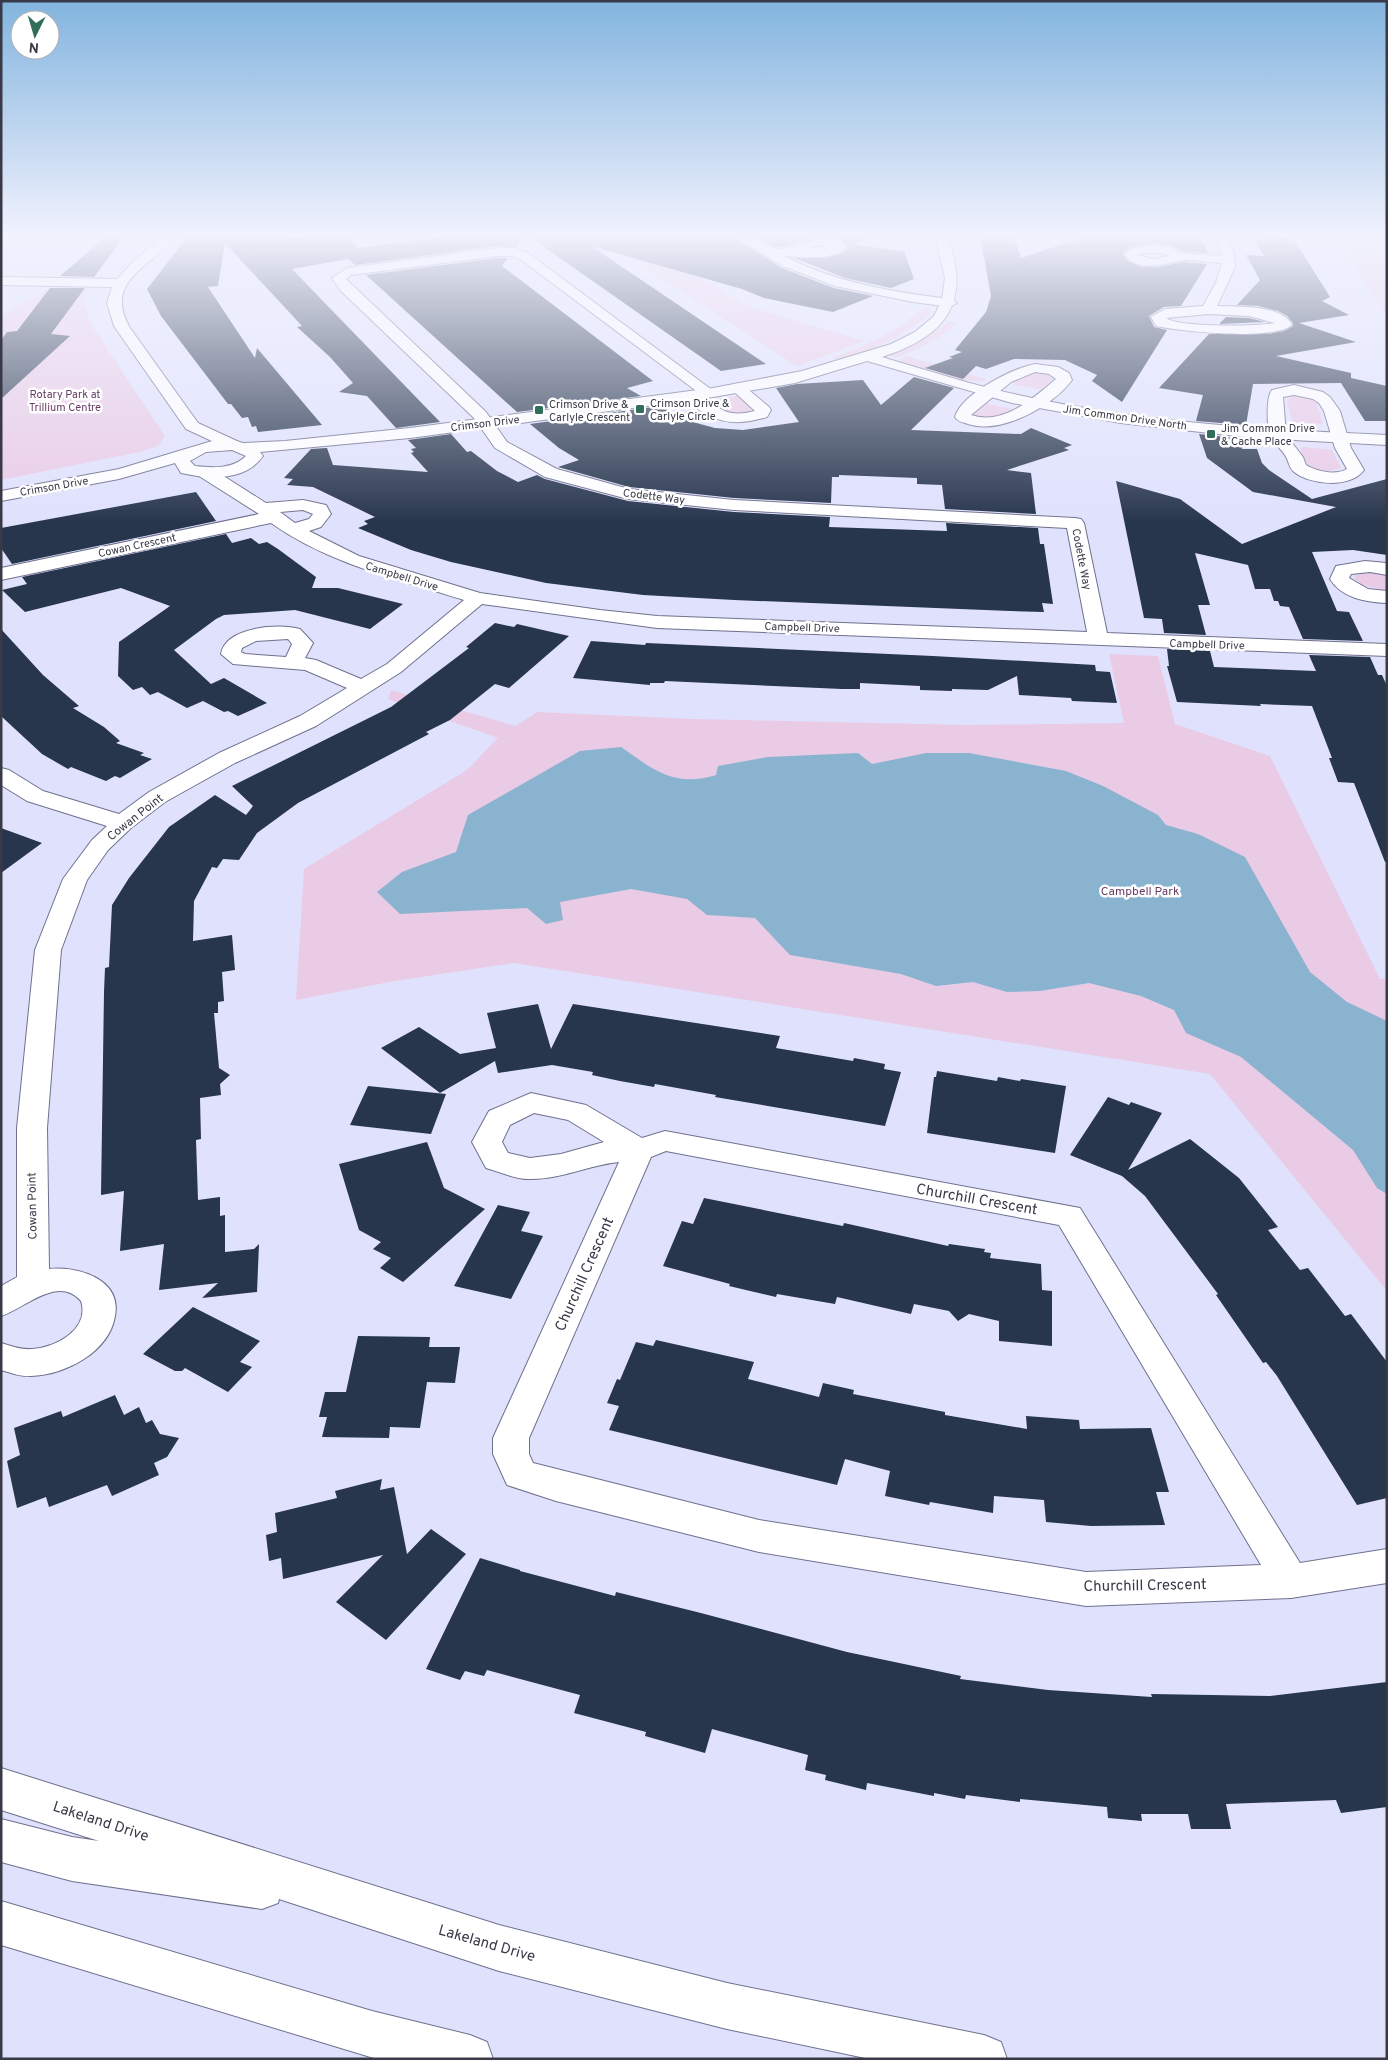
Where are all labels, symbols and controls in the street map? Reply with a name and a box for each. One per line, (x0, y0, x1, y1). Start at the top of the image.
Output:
north arrow (10, 10, 60, 60)
text: N (28, 38, 40, 55)
park label: Rotary Park at Trillium Centre (29, 388, 101, 415)
place label: Crimson Drive & Carlyle Circle (650, 397, 730, 424)
place label: Crimson Drive & Carlyle Crescent (549, 398, 630, 425)
street label: Jim Common Drive North (1062, 402, 1188, 434)
marker: Crimson Drive & Carlyle Circle (634, 403, 646, 415)
marker: Crimson Drive & Carlyle Crescent (533, 404, 545, 416)
street label: Crimson Drive (450, 413, 521, 435)
place label: Jim Common Drive & Cache Place (1221, 422, 1315, 449)
marker: Jim Common Drive & Cache Place (1205, 428, 1217, 440)
street label: Crimson Drive (19, 474, 90, 500)
street label: Codette Way (622, 486, 686, 508)
street label: Codette Way (1068, 527, 1094, 591)
street label: Cowan Crescent (97, 531, 178, 561)
street label: Campbell Drive (364, 559, 440, 595)
street label: Campbell Drive (764, 620, 840, 636)
street label: Campbell Drive (1169, 637, 1245, 653)
street label: Cowan Point (104, 791, 167, 845)
park label: Campbell Park (1101, 884, 1179, 900)
street label: Cowan Point (24, 1172, 42, 1240)
street label: Churchill Crescent (915, 1180, 1039, 1221)
street label: Churchill Crescent (552, 1215, 619, 1335)
street label: Churchill Crescent (1083, 1576, 1207, 1597)
street label: Lakeland Drive (50, 1798, 151, 1847)
street label: Lakeland Drive (436, 1922, 537, 1967)

